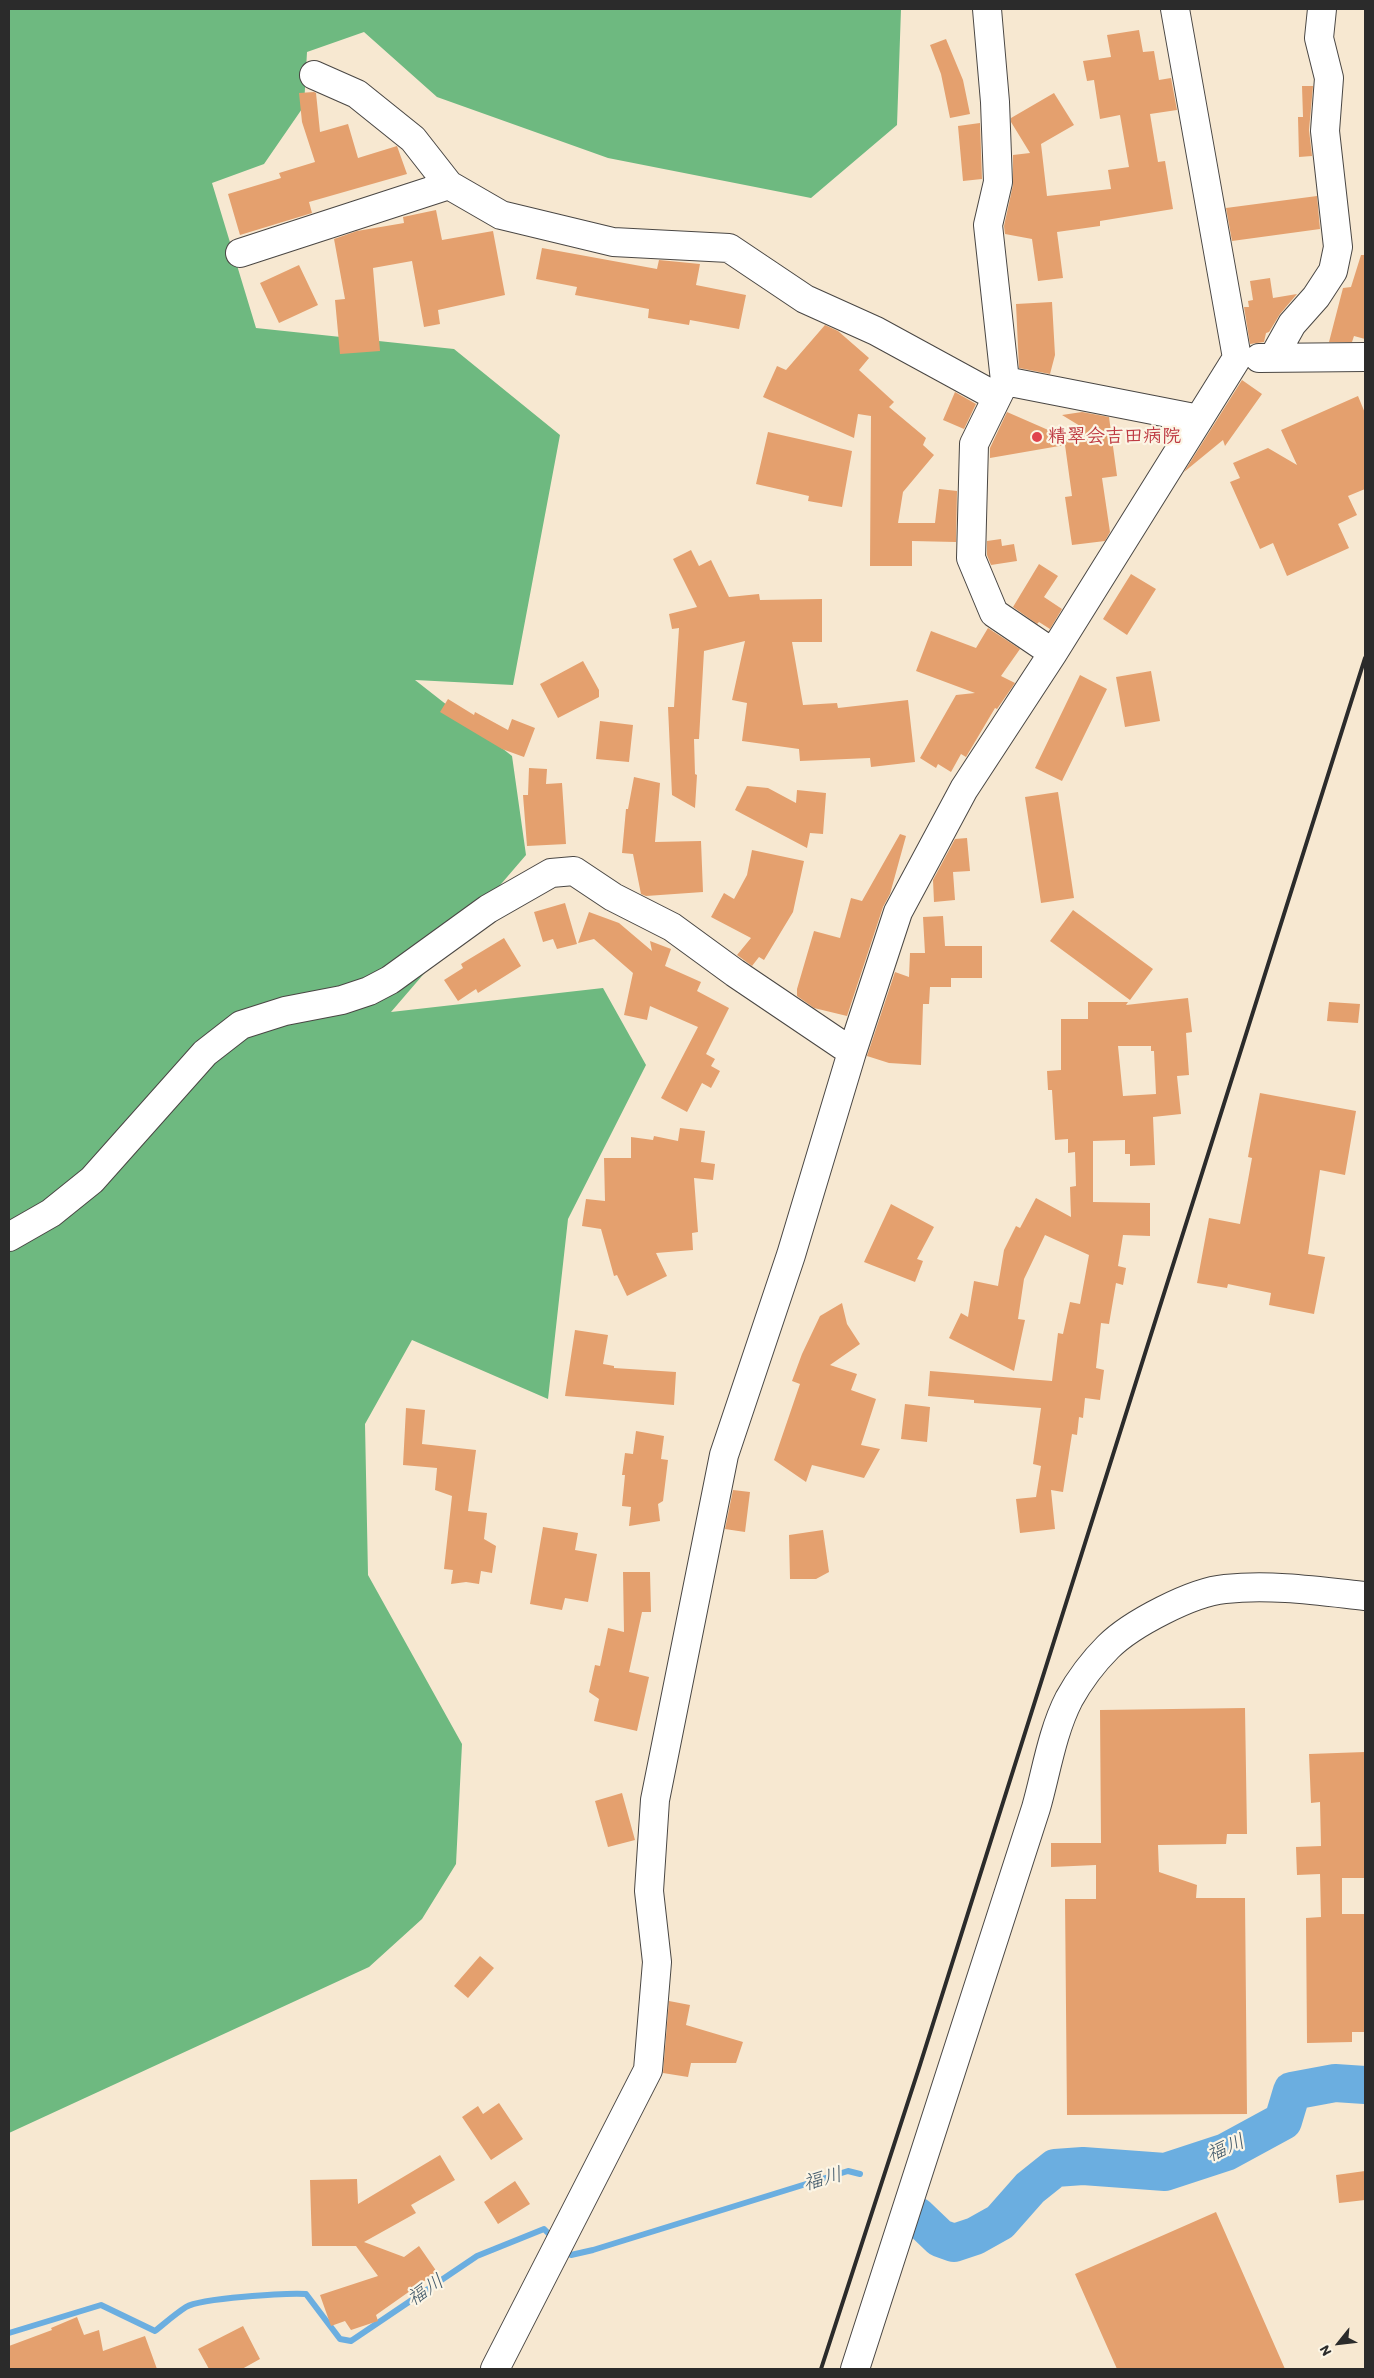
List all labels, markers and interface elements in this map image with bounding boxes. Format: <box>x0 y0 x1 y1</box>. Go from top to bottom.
place label: 精翠会吉田病院 <box>1048 426 1181 448</box>
marker: 精翠会吉田病院 <box>1030 430 1044 444</box>
water label: 福川 <box>1203 2130 1249 2168</box>
water label: 福川 <box>801 2163 845 2197</box>
water label: 福川 <box>403 2270 449 2312</box>
north arrow <box>1314 2318 1364 2368</box>
text: N <box>1316 2342 1335 2359</box>

